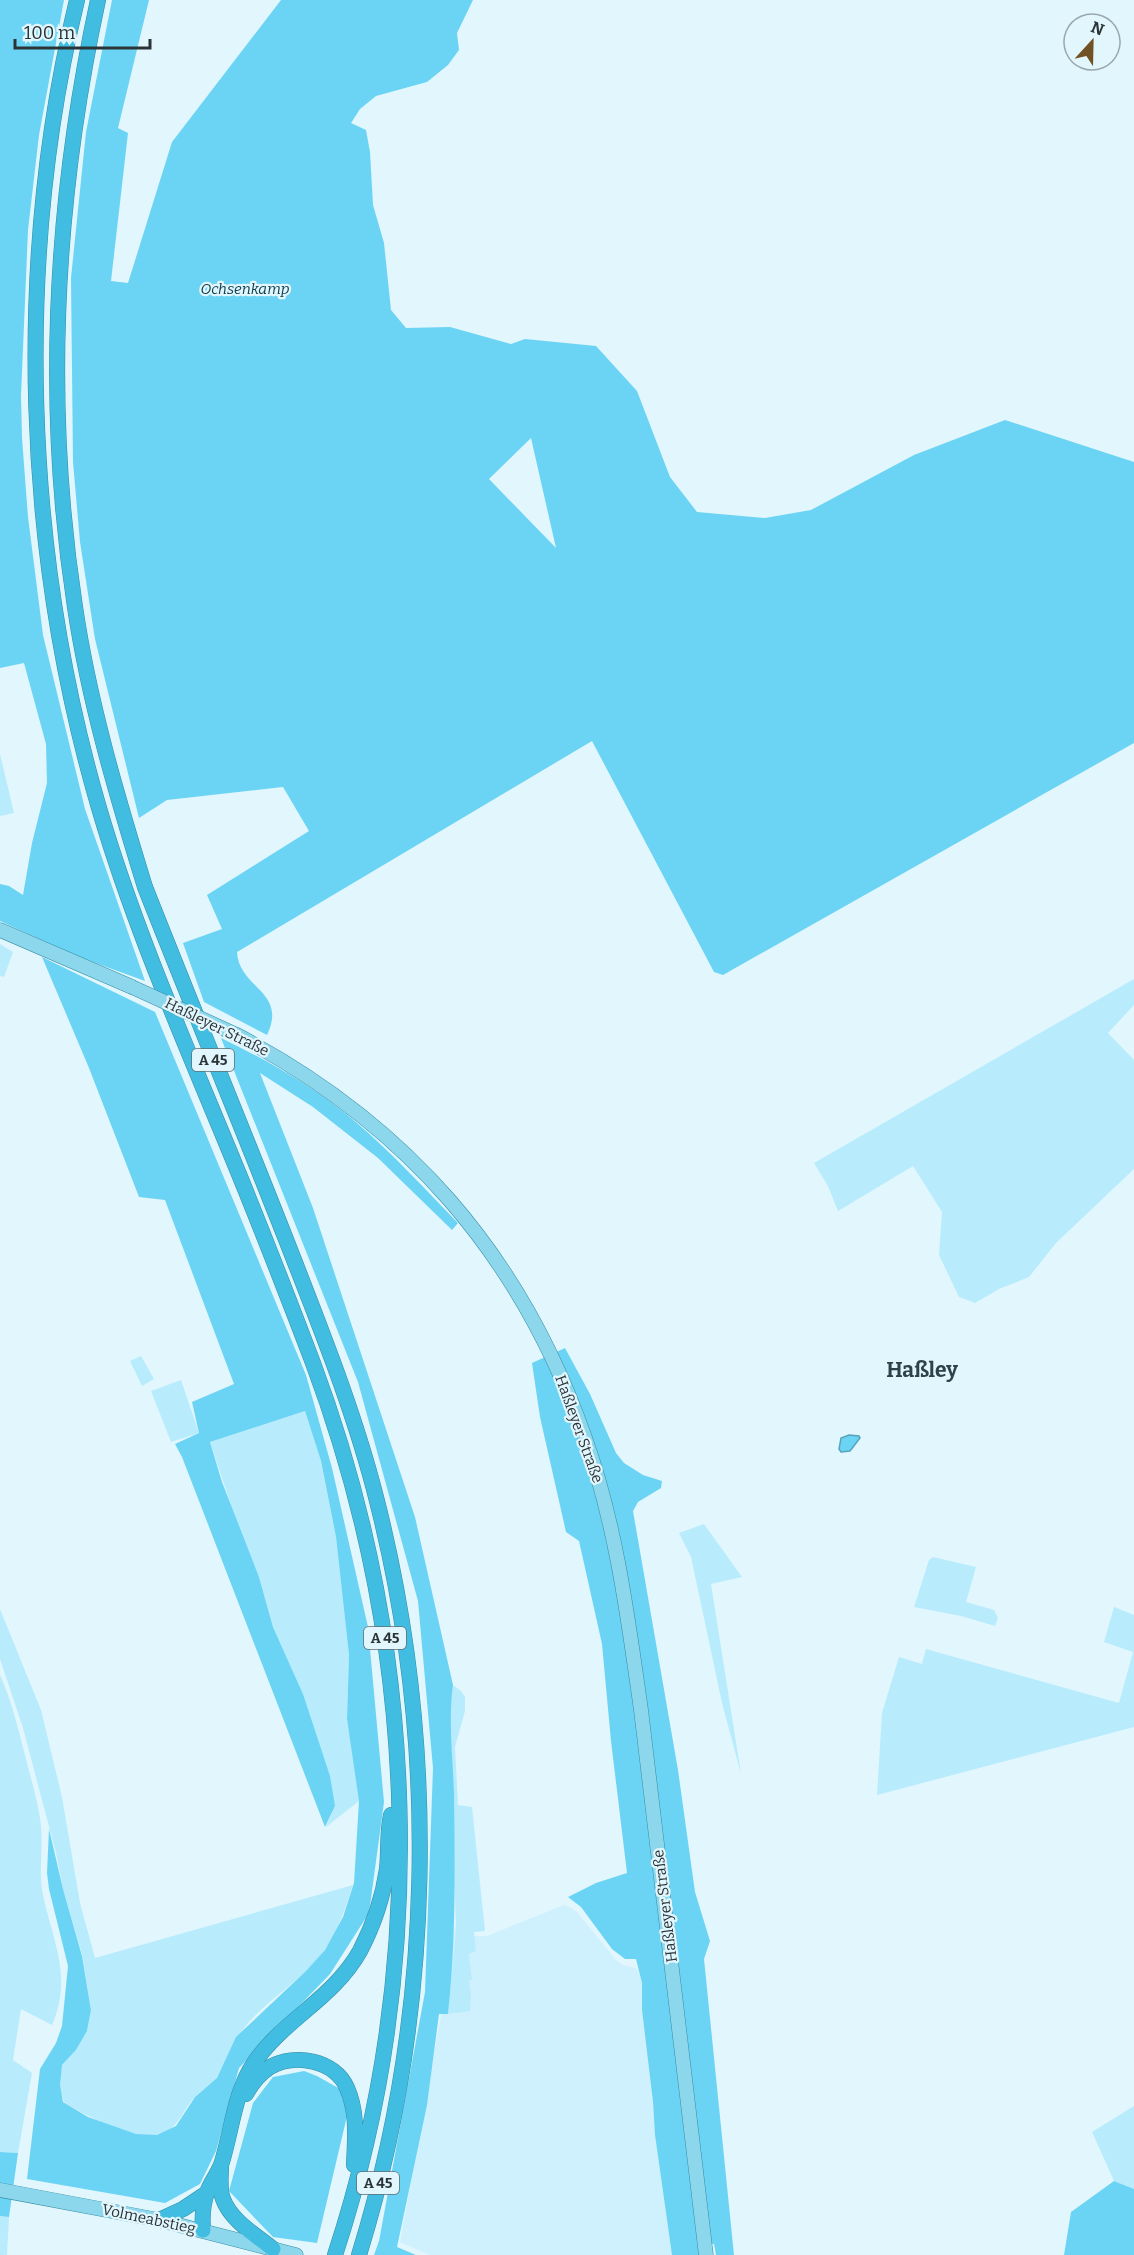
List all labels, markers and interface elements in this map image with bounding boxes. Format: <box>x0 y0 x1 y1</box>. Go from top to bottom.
scale bar <box>15 12 150 50</box>
north arrow <box>1062 12 1122 72</box>
text: N <box>1088 17 1107 40</box>
text: 100 m <box>24 22 75 44</box>
park label: Ochsenkamp <box>200 280 290 298</box>
street label: Haßleyer Straße <box>162 994 272 1060</box>
road number: A 45 <box>192 1049 234 1071</box>
district label: Haßley <box>886 1357 958 1383</box>
street label: Haßleyer Straße <box>551 1373 607 1485</box>
road number: A 45 <box>364 1627 406 1649</box>
street label: Haßleyer Straße <box>649 1849 681 1963</box>
road number: A 45 <box>357 2172 399 2194</box>
street label: Volmeabstieg <box>101 2200 197 2238</box>

